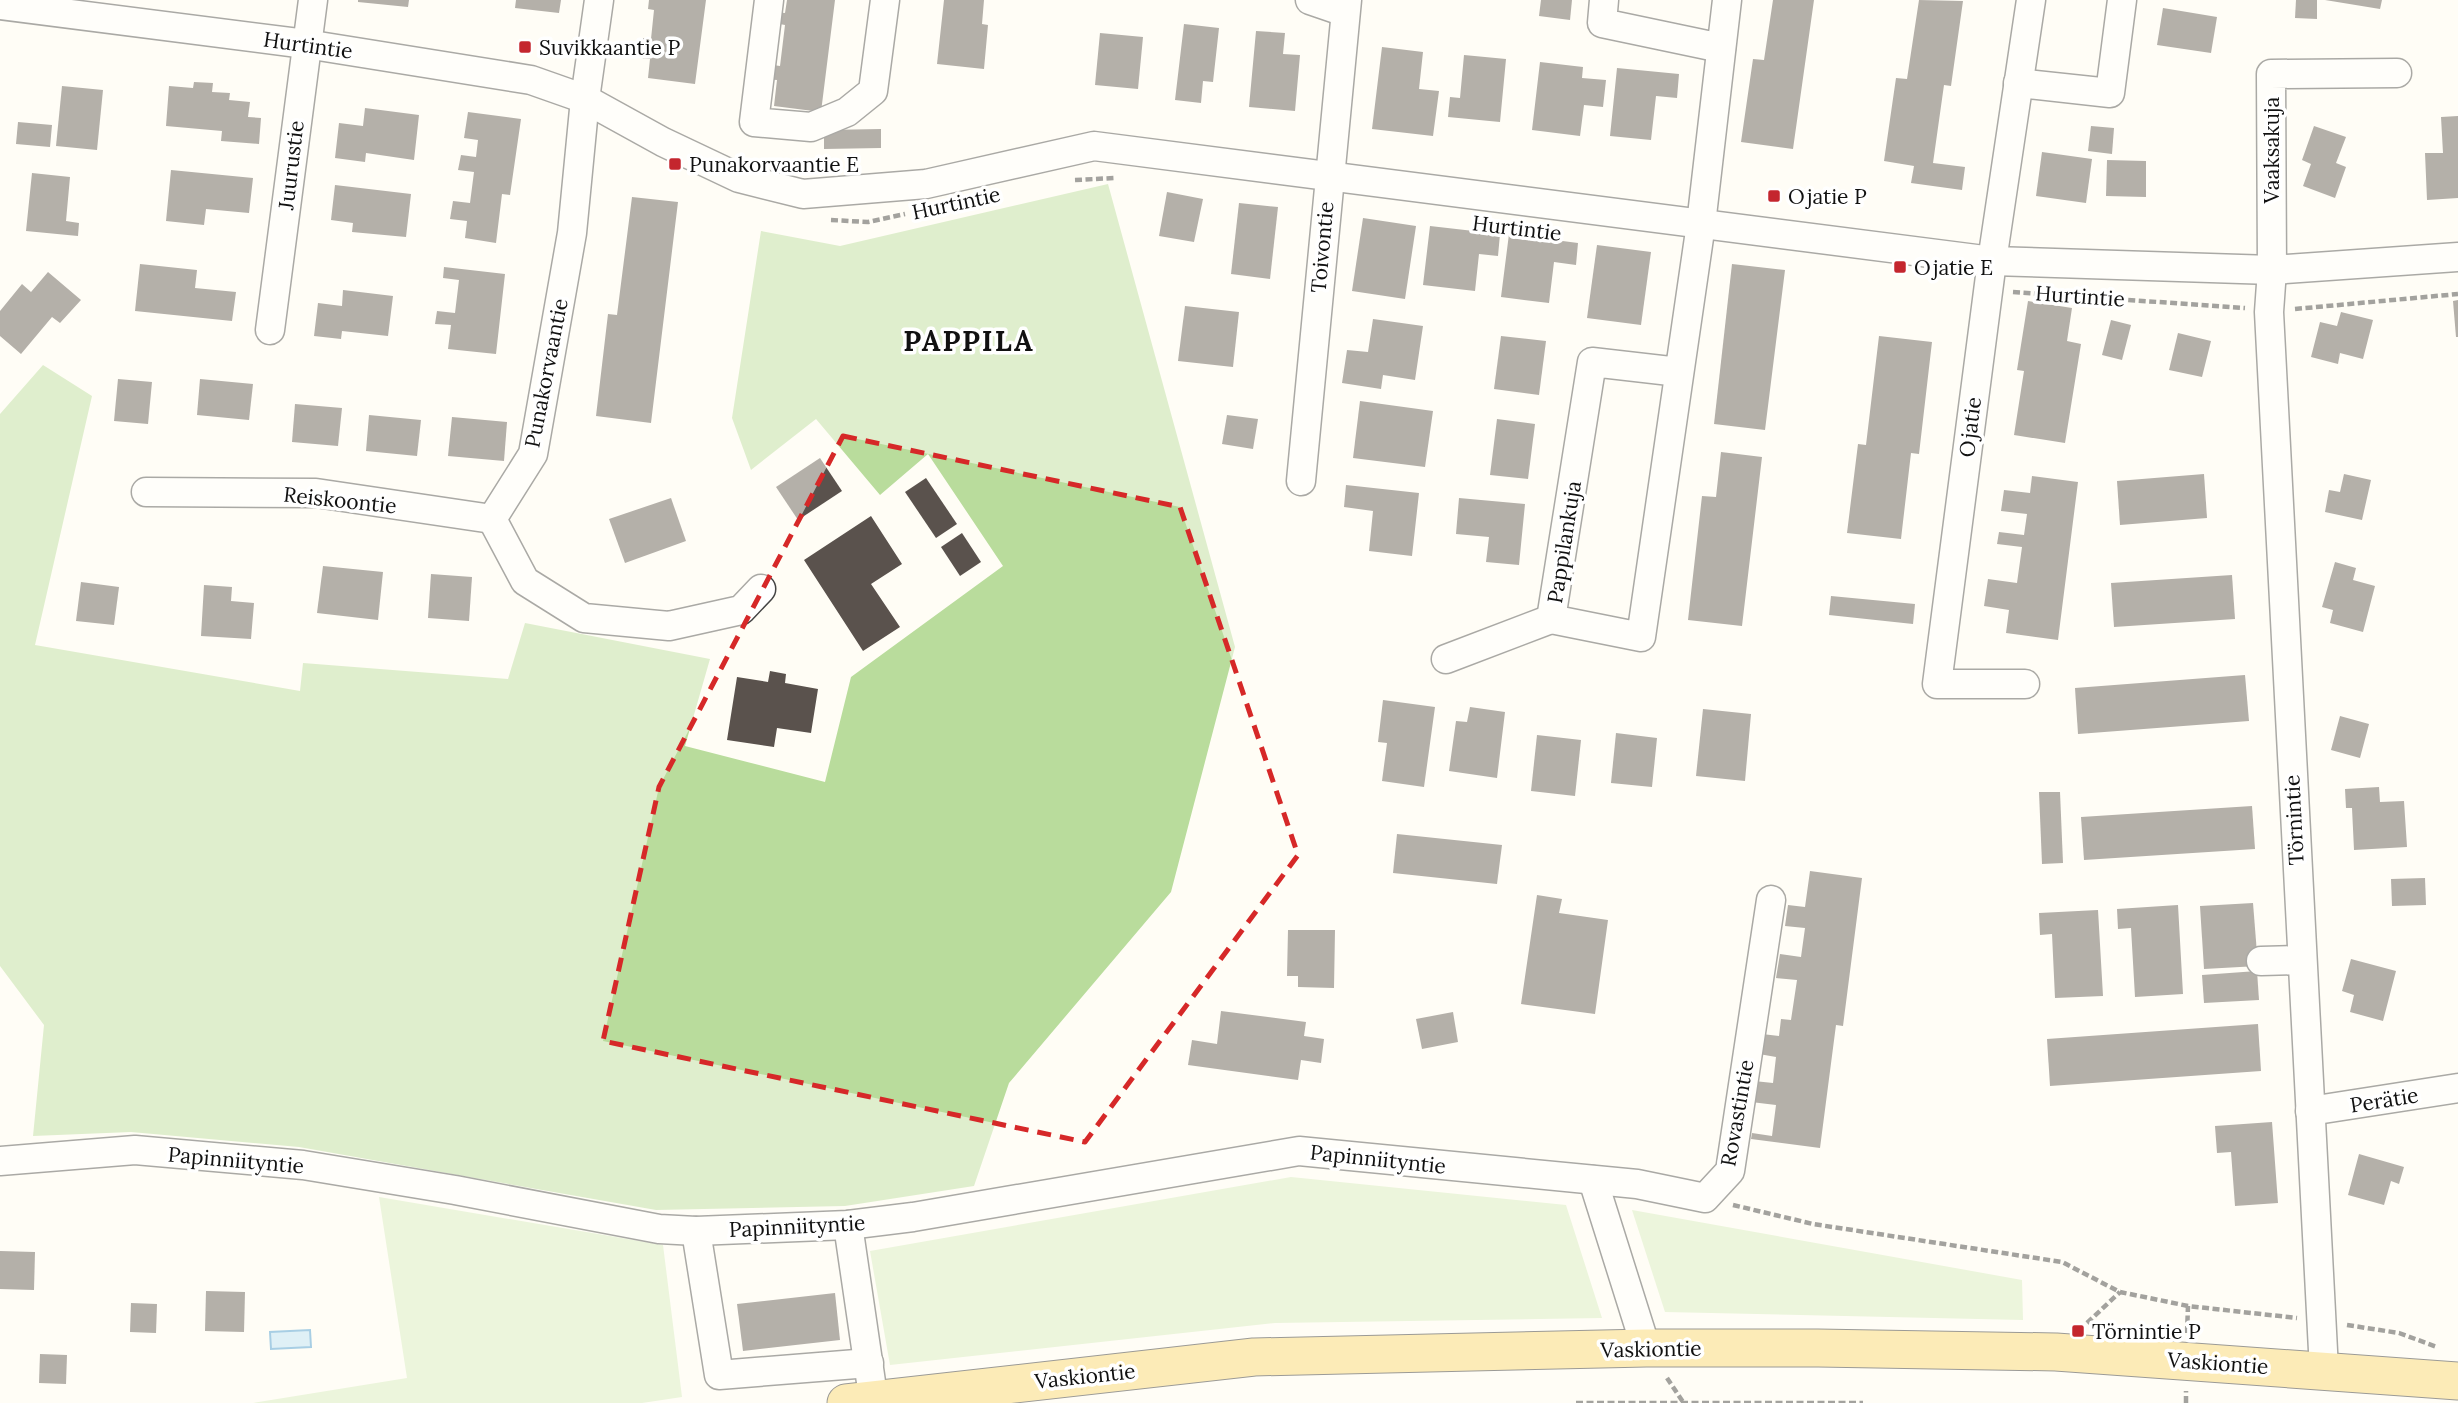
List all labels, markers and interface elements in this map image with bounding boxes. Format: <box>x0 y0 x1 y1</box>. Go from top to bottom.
street label: Hurtintie <box>262 25 354 65</box>
place label: Suvikkaantie P <box>539 34 680 61</box>
marker: Suvikkaantie P <box>517 39 533 55</box>
street label: Vaaksakuja <box>2258 96 2285 204</box>
street label: Juurustie <box>272 119 310 212</box>
place label: Punakorvaantie E <box>689 151 859 178</box>
marker: Punakorvaantie E <box>667 156 683 172</box>
street label: Hurtintie <box>909 180 1003 226</box>
place label: Ojatie P <box>1788 183 1867 210</box>
marker: Ojatie P <box>1766 188 1782 204</box>
street label: Toivontie <box>1305 200 1339 294</box>
street label: Hurtintie <box>1471 209 1563 247</box>
place label: Ojatie E <box>1914 254 1993 281</box>
marker: Ojatie E <box>1892 259 1908 275</box>
street label: Hurtintie <box>2034 279 2126 313</box>
street label: Punakorvaantie <box>518 296 574 450</box>
district label: PAPPILA <box>903 323 1035 359</box>
street label: Ojatie <box>1953 395 1987 459</box>
street label: Pappilankuja <box>1541 479 1587 605</box>
street label: Reiskoontie <box>282 481 398 519</box>
street label: Törnintie <box>2278 774 2310 866</box>
street label: Rovastintie <box>1714 1057 1760 1169</box>
street label: Perätie <box>2348 1081 2420 1119</box>
street label: Papinniityntie <box>1309 1138 1447 1180</box>
street label: Papinniityntie <box>167 1141 305 1179</box>
street label: Papinniityntie <box>728 1209 866 1243</box>
place label: Törnintie P <box>2092 1318 2201 1345</box>
marker: Törnintie P <box>2070 1323 2086 1339</box>
street label: Vaskiontie <box>1599 1335 1702 1363</box>
street label: Vaskiontie <box>2166 1346 2269 1380</box>
street label: Vaskiontie <box>1032 1357 1137 1395</box>

